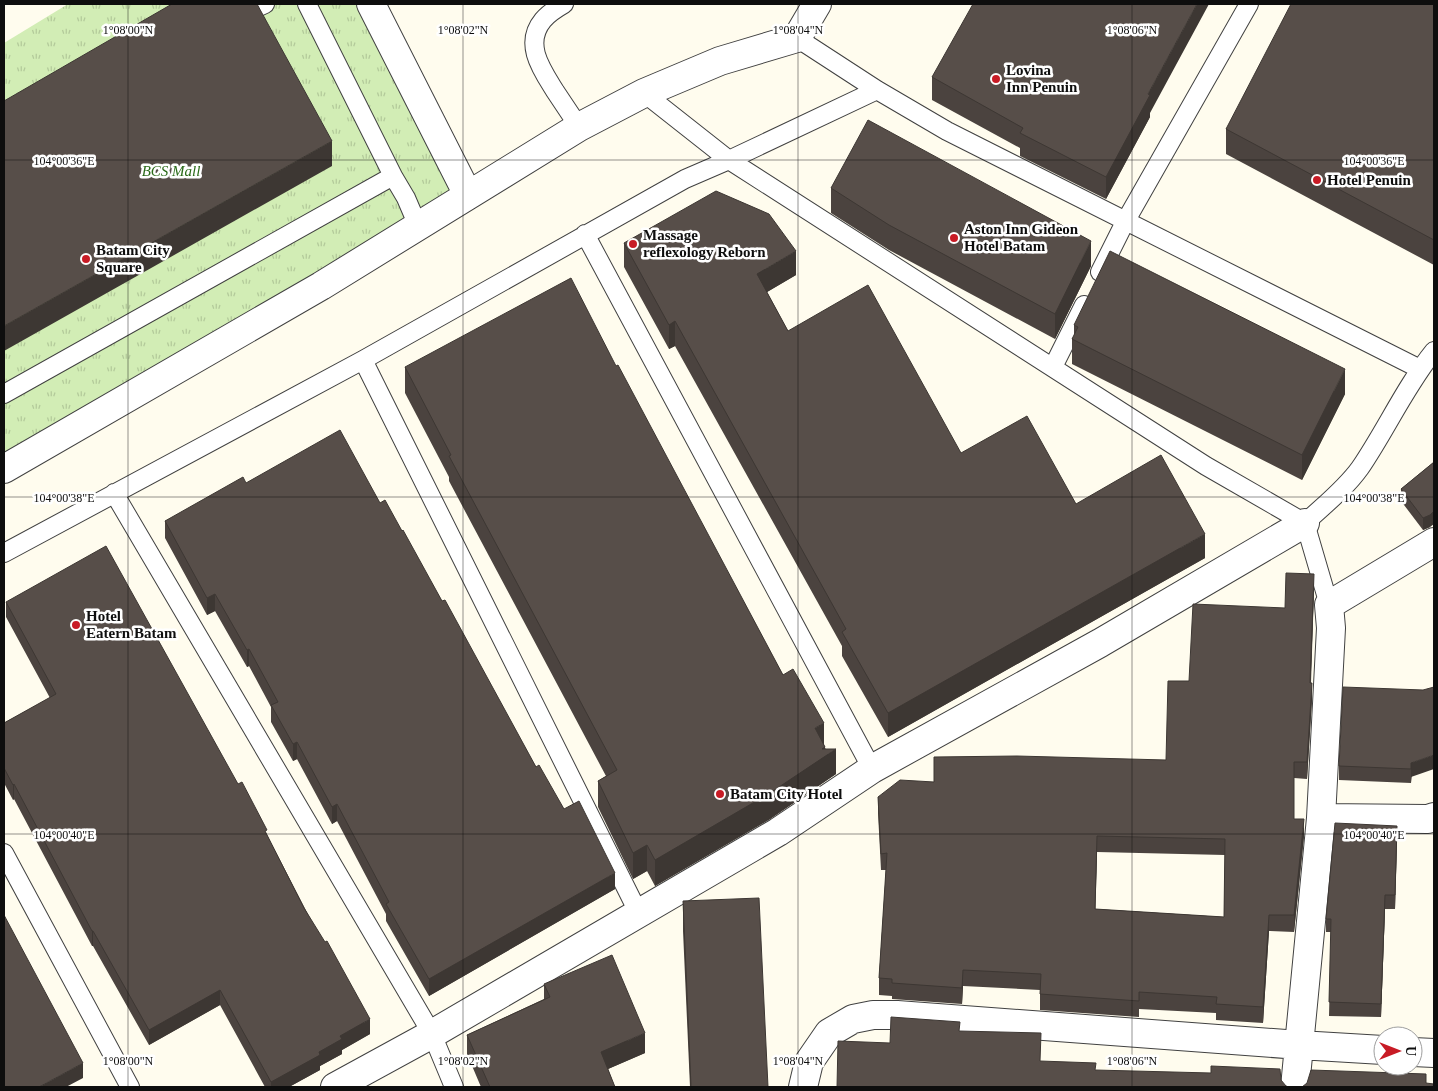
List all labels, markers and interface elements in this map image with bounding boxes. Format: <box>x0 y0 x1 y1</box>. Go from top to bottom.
text: 1°08'00"N <box>103 23 154 37</box>
text: 1°08'02"N <box>438 23 489 37</box>
text: 1°08'04"N <box>773 23 824 37</box>
text: 1°08'06"N <box>1107 23 1158 37</box>
place label: Lovina Inn Penuin <box>1006 62 1078 95</box>
marker: Lovina Inn Penuin <box>990 73 1002 85</box>
text: 104°00'36"E <box>33 154 95 168</box>
text: 104°00'36"E <box>1343 154 1405 168</box>
park label: BCS Mall <box>142 163 200 179</box>
place label: Hotel Penuin <box>1327 172 1411 188</box>
marker: Hotel Penuin <box>1311 174 1323 186</box>
place label: Aston Inn Gideon Hotel Batam <box>964 221 1079 254</box>
place label: Massage reflexology Reborn <box>643 227 766 260</box>
marker: Aston Inn Gideon Hotel Batam <box>948 232 960 244</box>
marker: Massage reflexology Reborn <box>627 238 639 250</box>
place label: Batam City Square <box>96 242 170 275</box>
marker: Batam City Square <box>80 253 92 265</box>
text: 104°00'38"E <box>33 491 95 505</box>
text: 104°00'38"E <box>1343 491 1405 505</box>
place label: Hotel Eatern Batam <box>86 608 177 641</box>
marker: Hotel Eatern Batam <box>70 619 82 631</box>
place label: Batam City Hotel <box>730 786 842 802</box>
marker: Batam City Hotel <box>714 788 726 800</box>
text: 104°00'40"E <box>33 828 95 842</box>
text: 104°00'40"E <box>1343 828 1405 842</box>
north arrow <box>1373 1026 1423 1076</box>
text: U <box>1403 1046 1418 1056</box>
text: 1°08'00"N <box>103 1054 154 1068</box>
text: 1°08'02"N <box>438 1054 489 1068</box>
text: 1°08'04"N <box>773 1054 824 1068</box>
text: 1°08'06"N <box>1107 1054 1158 1068</box>

